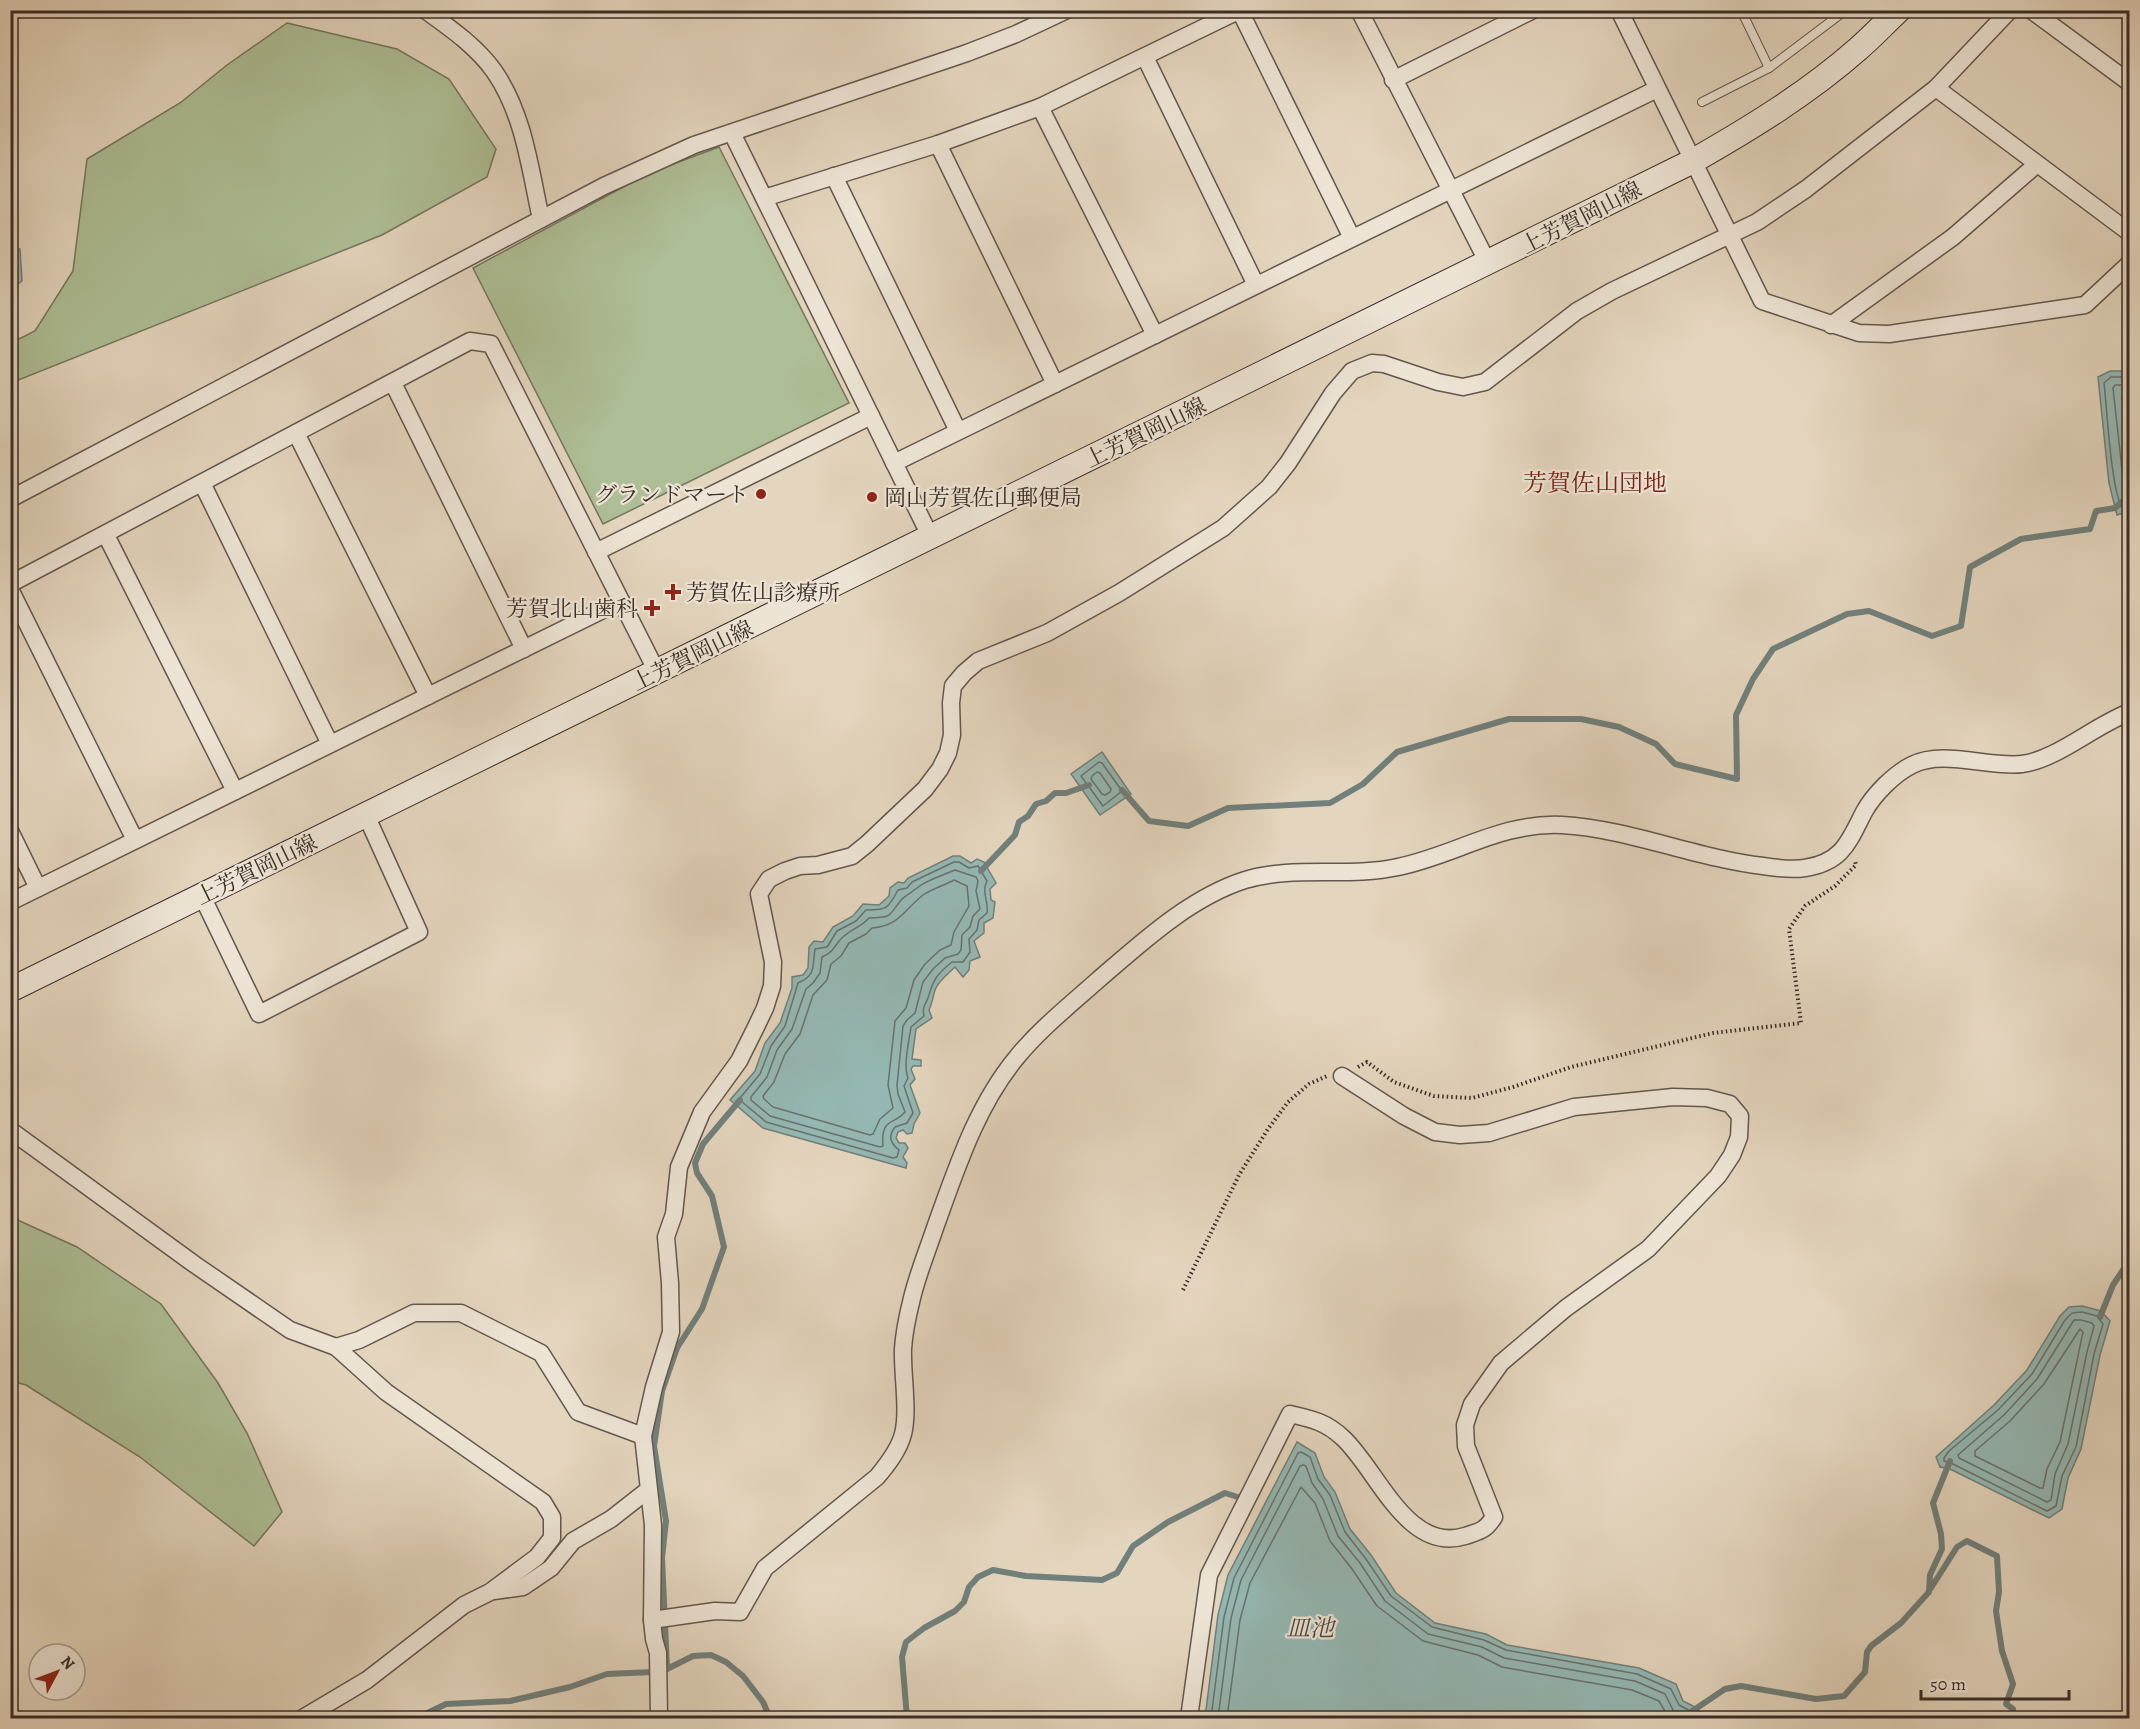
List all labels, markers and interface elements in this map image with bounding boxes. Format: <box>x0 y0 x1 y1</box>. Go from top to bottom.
street label: 上芳賀岡山線 <box>1516 175 1647 261</box>
street label: 上芳賀岡山線 <box>1080 390 1211 475</box>
district label: 芳賀佐山団地 <box>1523 467 1667 499</box>
place label: グランドマート <box>595 480 749 510</box>
place label: 岡山芳賀佐山郵便局 <box>884 483 1082 513</box>
marker: グランドマート <box>754 487 768 501</box>
marker: 岡山芳賀佐山郵便局 <box>865 490 879 504</box>
place label: 芳賀佐山診療所 <box>686 578 840 608</box>
marker: 芳賀佐山診療所 <box>664 583 682 601</box>
place label: 芳賀北山歯科 <box>506 594 638 624</box>
marker: 芳賀北山歯科 <box>643 599 661 617</box>
street label: 上芳賀岡山線 <box>627 613 758 698</box>
street label: 上芳賀岡山線 <box>191 827 322 912</box>
water label: 皿池 <box>1286 1612 1337 1644</box>
north arrow <box>27 1642 87 1702</box>
text: N <box>55 1651 80 1675</box>
scale bar <box>1921 1663 2070 1701</box>
text: 50 m <box>1930 1672 1966 1696</box>

